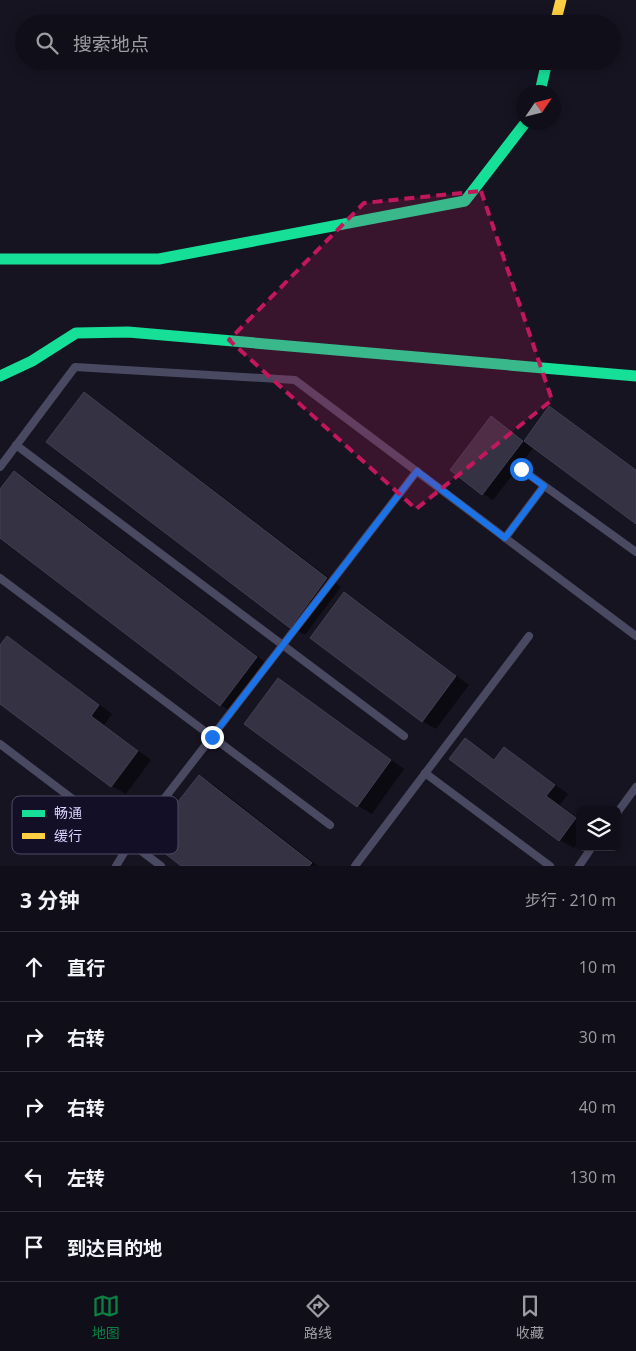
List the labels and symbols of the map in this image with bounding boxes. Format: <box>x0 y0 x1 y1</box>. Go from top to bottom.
north arrow <box>516 85 561 130</box>
route start <box>510 458 533 481</box>
route end <box>201 726 224 749</box>
legend <box>12 796 178 854</box>
text: 畅通 <box>54 803 82 822</box>
text: 缓行 <box>54 826 82 845</box>

